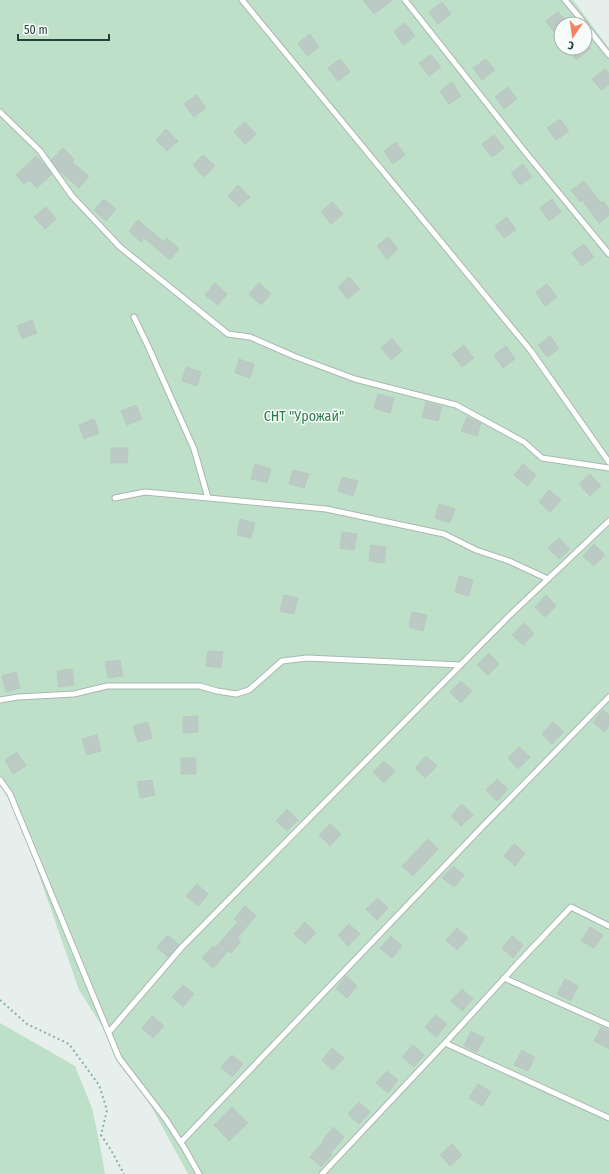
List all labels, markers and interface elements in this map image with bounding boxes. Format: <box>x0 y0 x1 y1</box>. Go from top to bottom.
scale bar <box>18 16 109 42</box>
north arrow <box>553 16 593 56</box>
text: 50 m <box>24 23 48 37</box>
text: С <box>566 38 575 52</box>
park label: СНТ "Урожай" <box>264 408 344 425</box>

